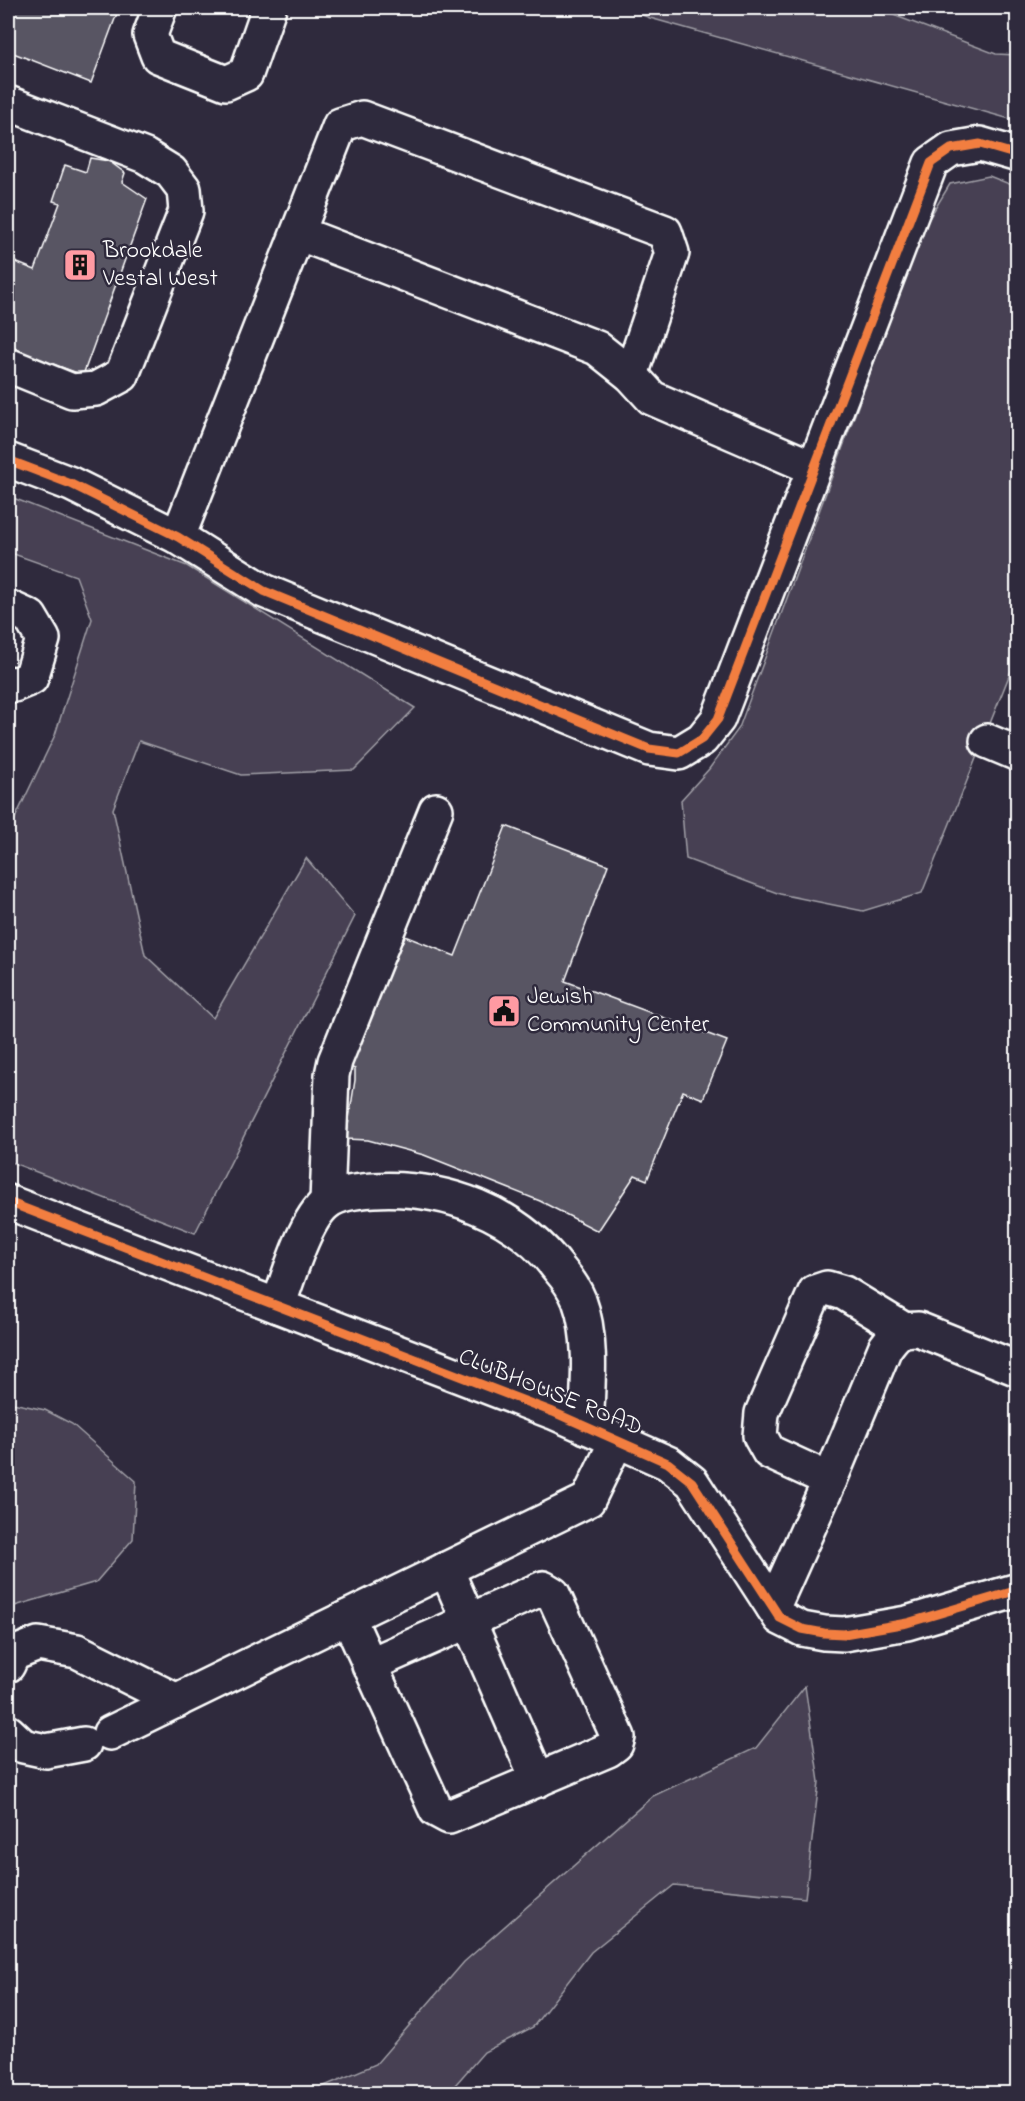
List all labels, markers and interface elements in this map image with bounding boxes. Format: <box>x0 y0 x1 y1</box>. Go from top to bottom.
place label: Brookdale Vestal West <box>102 234 218 297</box>
building icon: Brookdale Vestal West <box>62 247 98 283</box>
place label: Jewish Community Center <box>527 980 710 1044</box>
public building icon: Jewish Community Center <box>486 993 522 1029</box>
street label: CLUBHOUSE ROAD <box>453 1340 647 1446</box>

